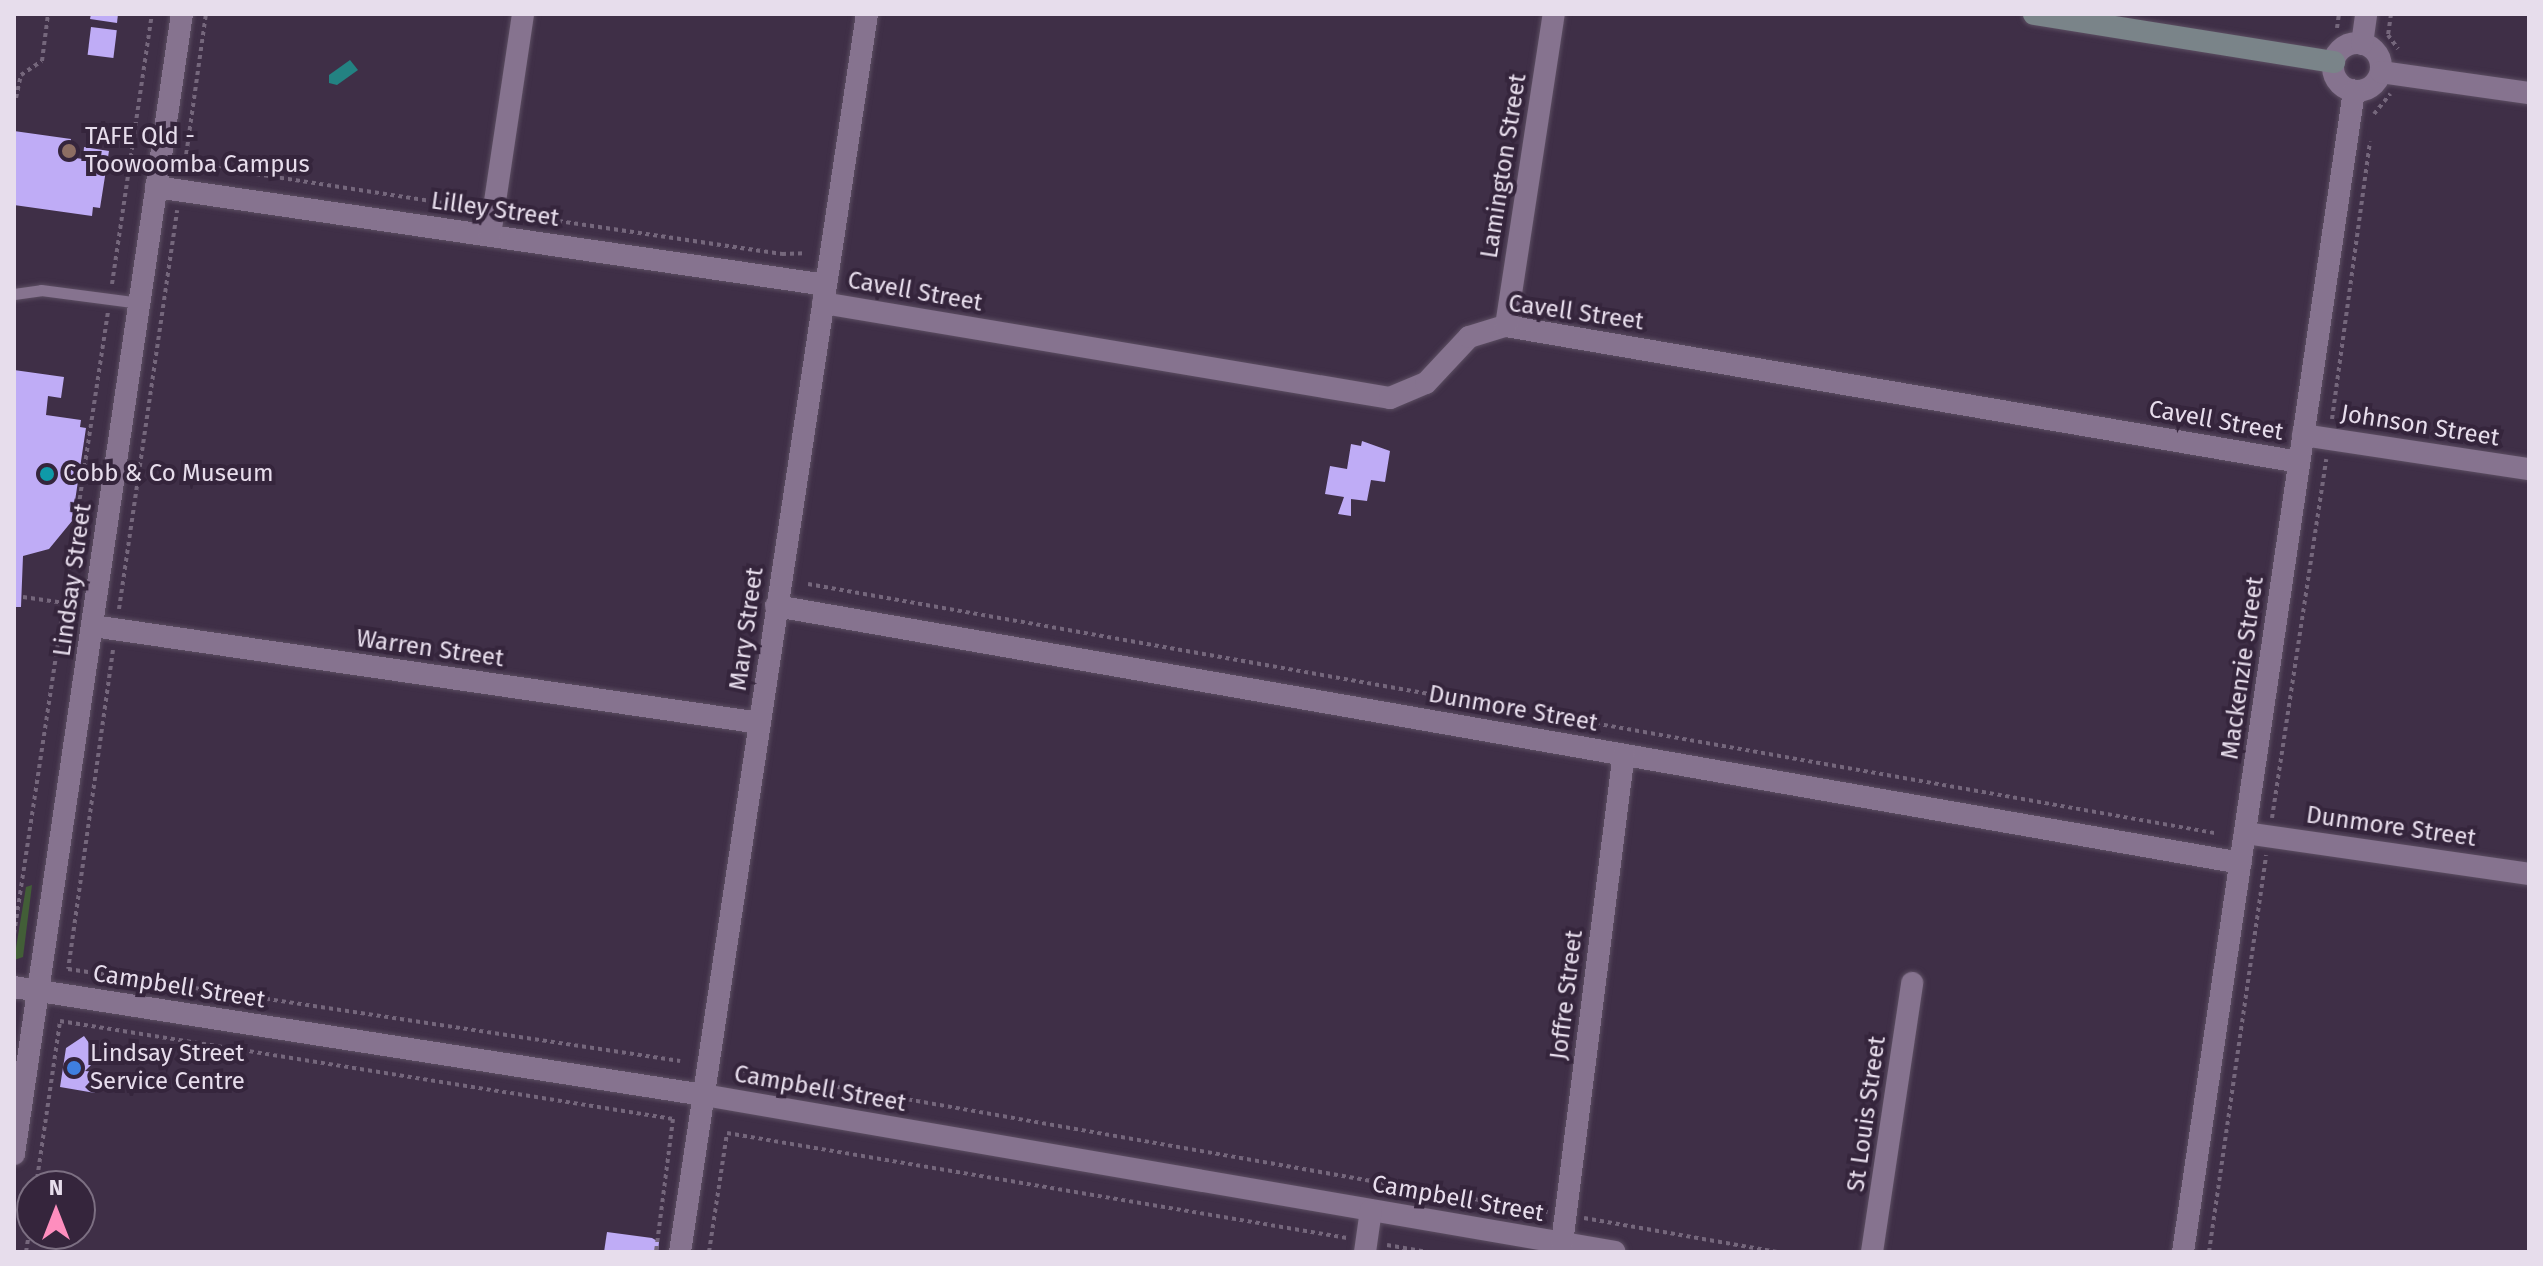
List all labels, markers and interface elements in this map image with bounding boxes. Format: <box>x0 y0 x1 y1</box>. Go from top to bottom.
street label: Lamington Street <box>1475 72 1533 260</box>
place label: TAFE Qld - Toowoomba Campus <box>85 123 310 179</box>
marker: TAFE Qld - Toowoomba Campus <box>60 142 78 160</box>
street label: Lilley Street <box>429 187 561 233</box>
street label: Cavell Street <box>845 266 985 318</box>
street label: Cavell Street <box>1507 289 1645 337</box>
street label: Cavell Street <box>2146 395 2286 447</box>
street label: Johnson Street <box>2339 399 2501 453</box>
place label: Cobb & Co Museum <box>63 460 274 488</box>
marker: Cobb & Co Museum <box>38 465 56 483</box>
street label: Lindsay Street <box>48 502 98 658</box>
street label: Mary Street <box>724 565 770 693</box>
street label: Mackenzie Street <box>2216 575 2270 761</box>
street label: Warren Street <box>354 624 506 674</box>
street label: Dunmore Street <box>1426 680 1600 738</box>
street label: Dunmore Street <box>2304 801 2478 853</box>
street label: Joffre Street <box>1545 928 1589 1062</box>
street label: Campbell Street <box>91 959 267 1015</box>
street label: St Louis Street <box>1842 1034 1892 1194</box>
place label: Lindsay Street Service Centre <box>90 1040 245 1096</box>
marker: Lindsay Street Service Centre <box>65 1059 83 1077</box>
street label: Campbell Street <box>732 1060 908 1118</box>
north arrow <box>16 1170 96 1250</box>
street label: Campbell Street <box>1370 1170 1546 1228</box>
text: N <box>49 1174 63 1201</box>

